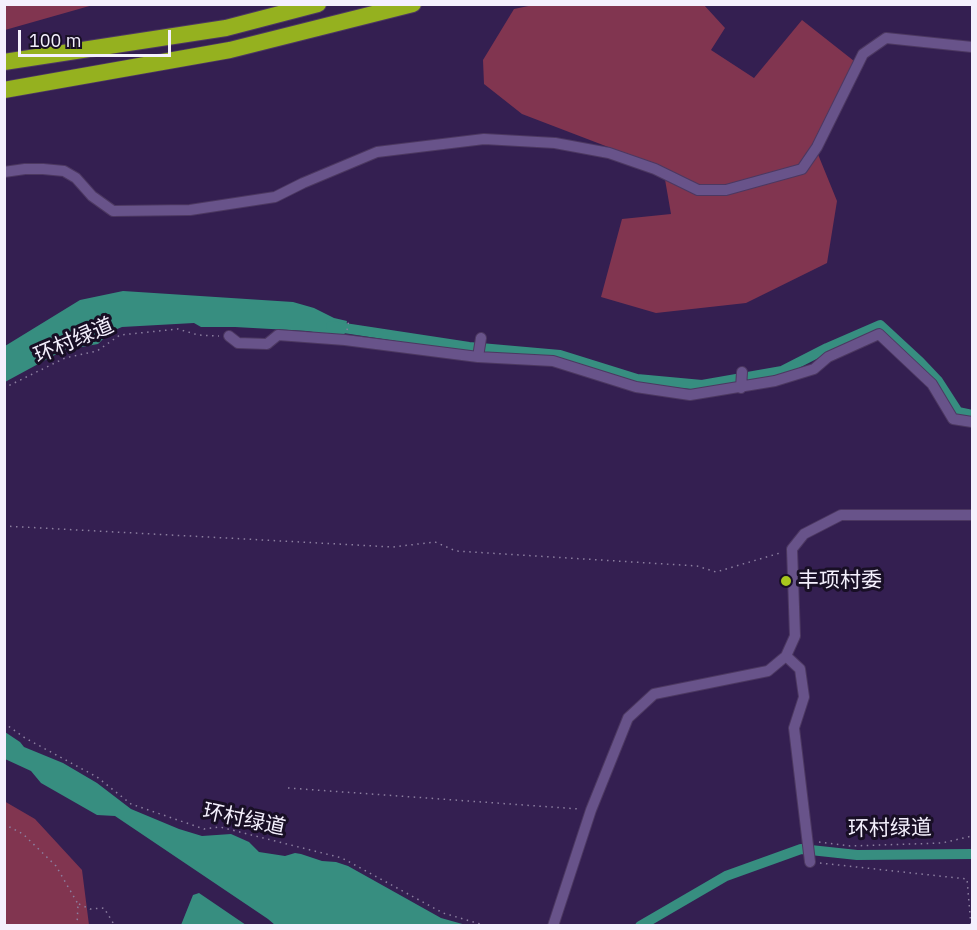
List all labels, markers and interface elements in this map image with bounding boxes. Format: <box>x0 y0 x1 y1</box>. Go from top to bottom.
scale bar <box>21 18 174 56</box>
text: 100 m <box>29 29 81 52</box>
street label: 环村绿道 <box>30 313 118 369</box>
place label: 丰项村委 <box>798 568 882 594</box>
marker: 丰项村委 <box>779 574 793 588</box>
street label: 环村绿道 <box>200 799 288 841</box>
street label: 环村绿道 <box>848 816 932 842</box>

